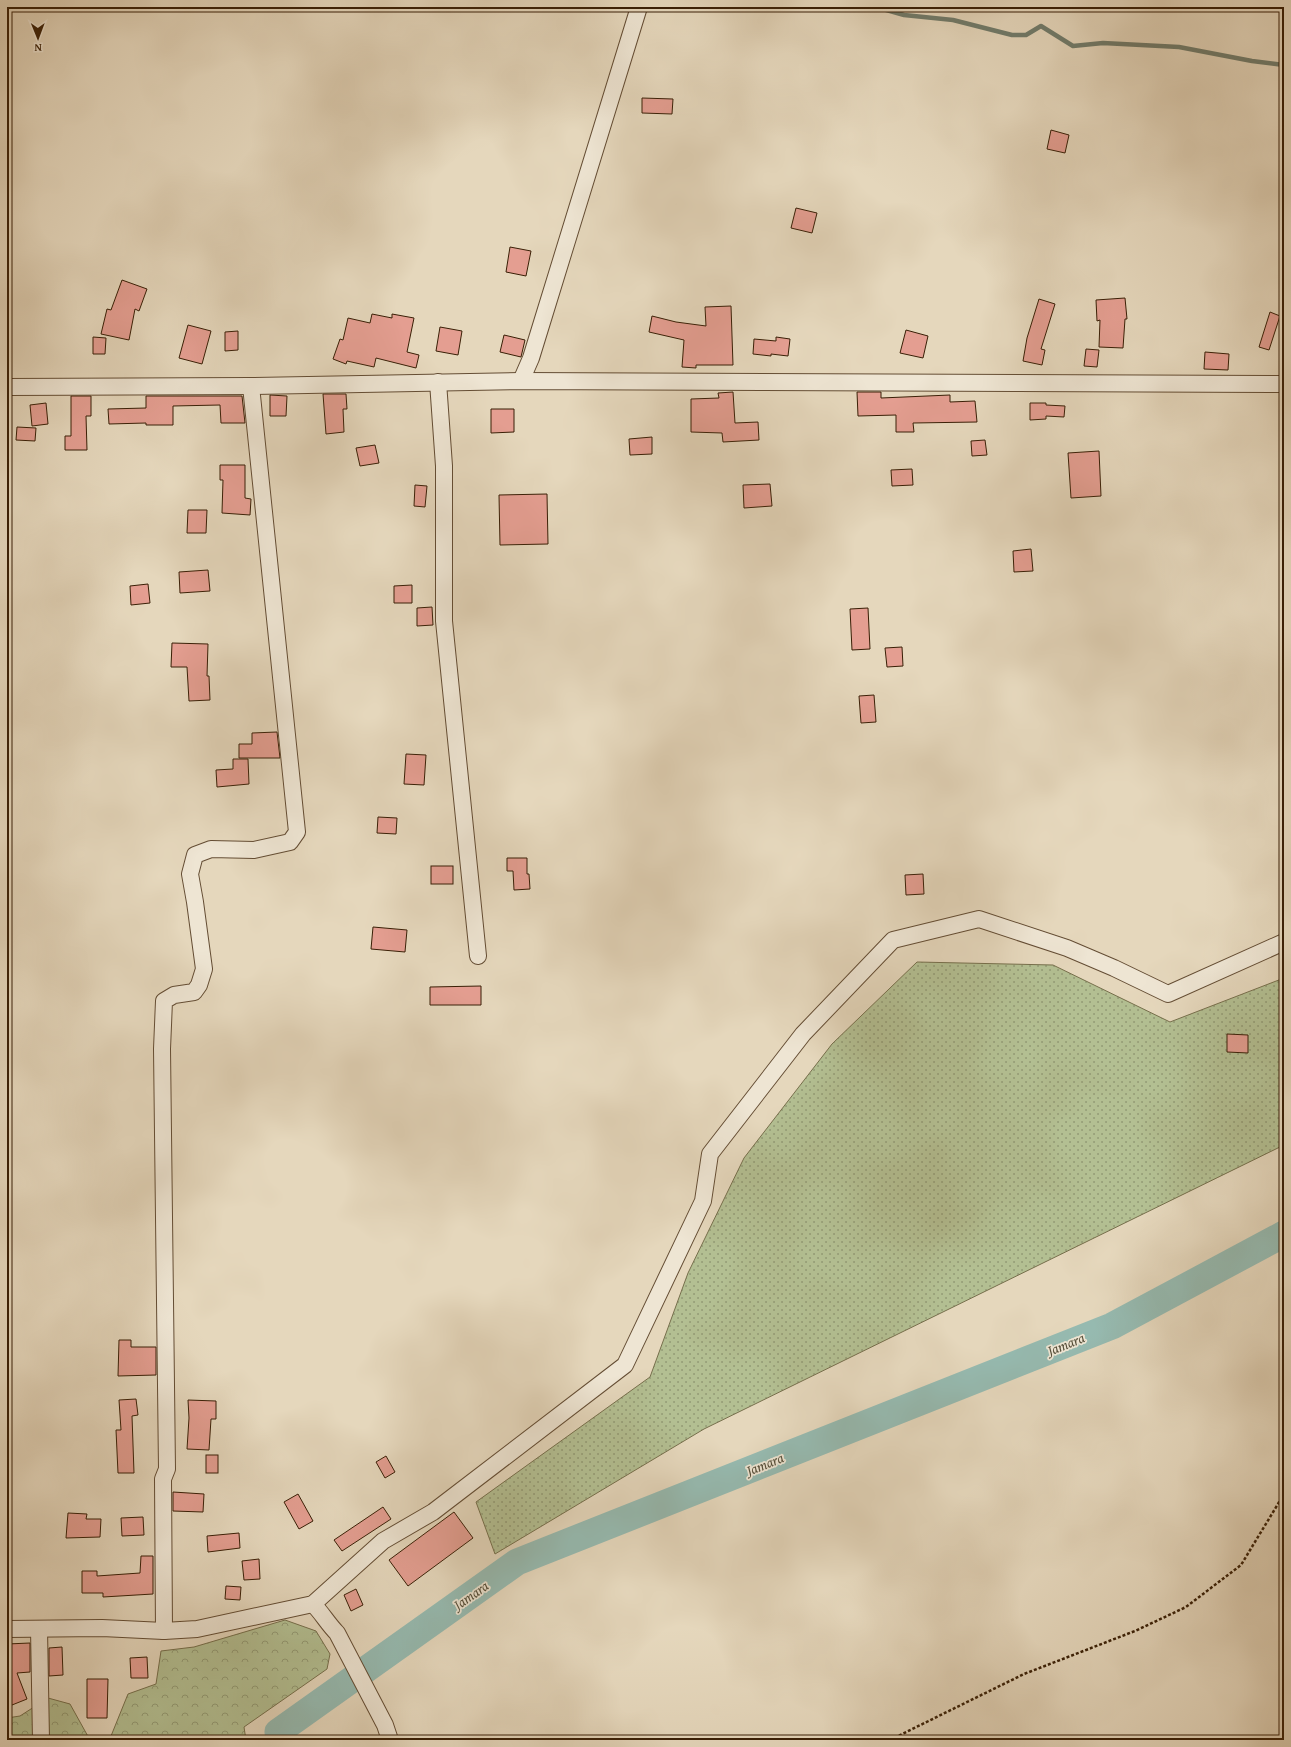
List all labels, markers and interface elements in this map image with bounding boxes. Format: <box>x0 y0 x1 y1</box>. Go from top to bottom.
north arrow <box>18 18 58 58</box>
text: N <box>34 40 42 56</box>
water label: Jamara <box>1043 1327 1088 1361</box>
water label: Jamara <box>742 1447 787 1481</box>
water label: Jamara <box>448 1575 493 1615</box>

